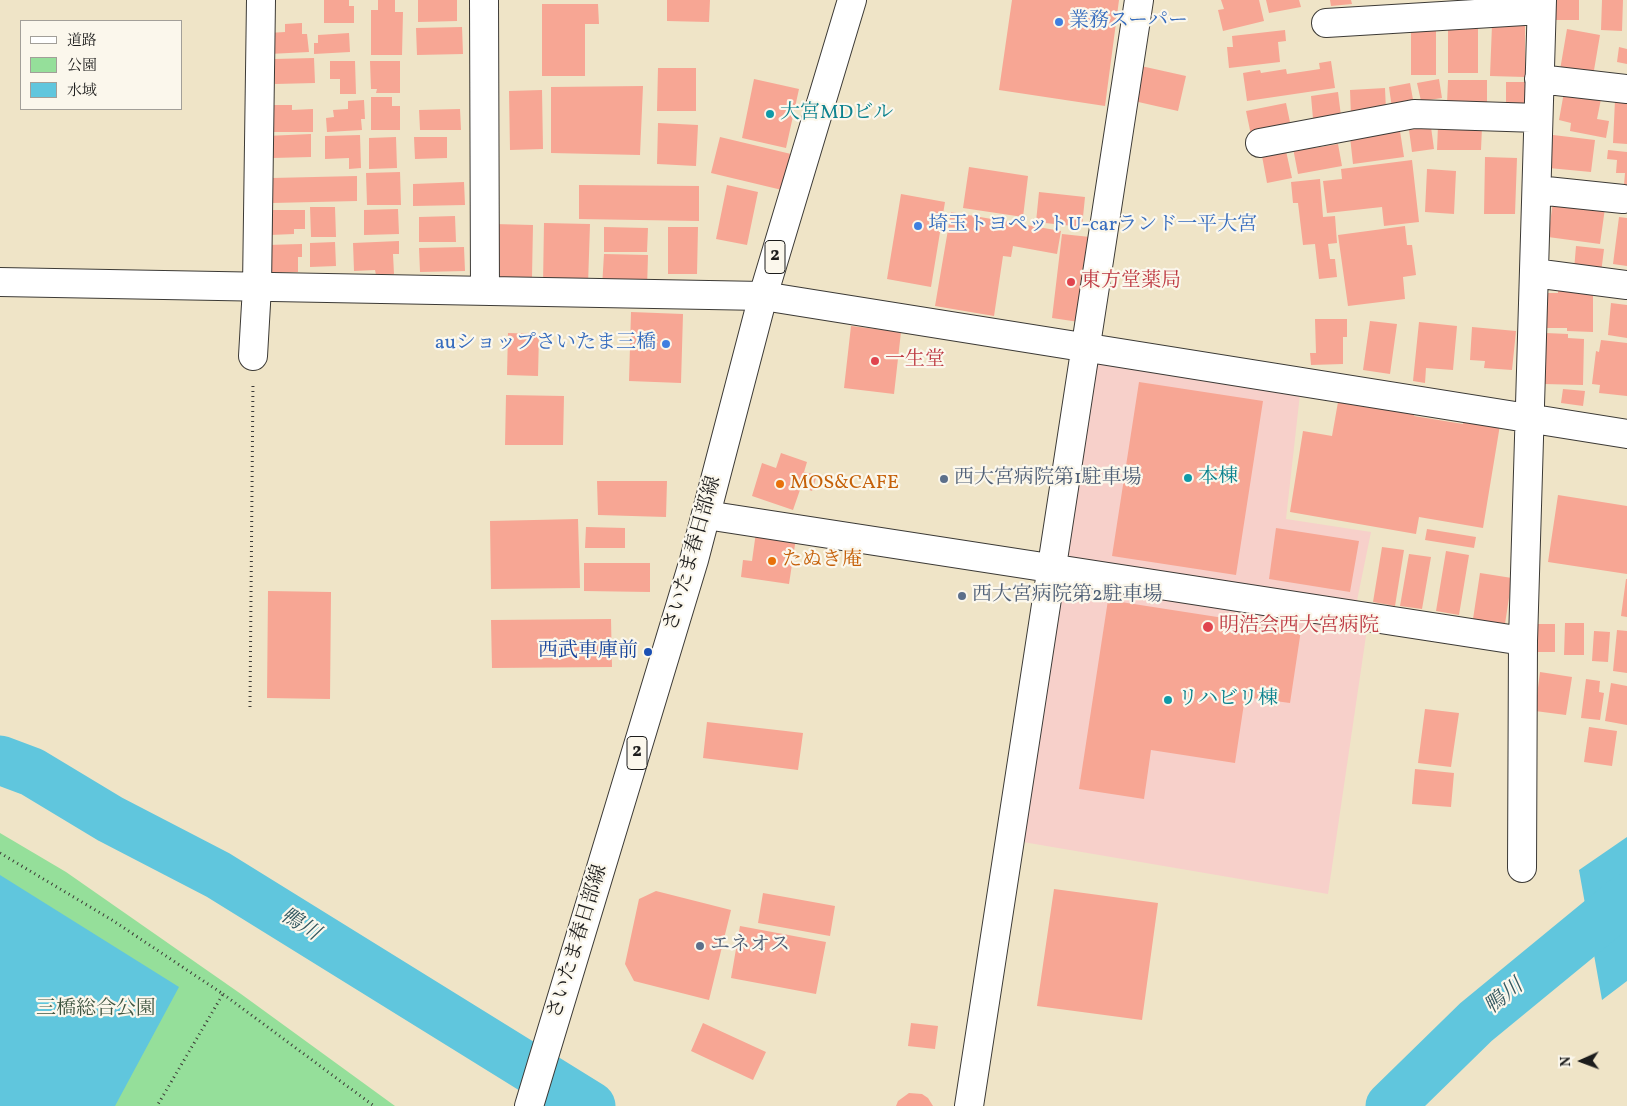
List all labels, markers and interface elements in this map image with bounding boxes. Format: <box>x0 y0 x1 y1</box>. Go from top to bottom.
place label: 業務スーパー <box>1069 10 1188 34</box>
marker: 業務スーパー <box>1053 16 1065 28</box>
legend <box>20 20 182 110</box>
text: 道路 <box>67 31 97 52</box>
text: 公園 <box>67 56 97 77</box>
text: 水域 <box>67 81 97 102</box>
place label: 大宮MDビル <box>780 102 893 126</box>
marker: 大宮MDビル <box>764 108 776 120</box>
place label: 埼玉トヨペットU-carランド一平大宮 <box>928 214 1257 238</box>
marker: 埼玉トヨペットU-carランド一平大宮 <box>912 220 924 232</box>
road number: 2 <box>765 240 785 274</box>
place label: 東方堂薬局 <box>1081 270 1181 294</box>
marker: 東方堂薬局 <box>1065 276 1077 288</box>
place label: auショップさいたま三橋 <box>435 332 656 356</box>
marker: auショップさいたま三橋 <box>660 338 672 350</box>
place label: 一生堂 <box>885 349 945 373</box>
marker: 一生堂 <box>869 355 881 367</box>
place label: 本棟 <box>1198 466 1238 490</box>
place label: 西大宮病院第1駐車場 <box>954 467 1142 491</box>
place label: MOS&CAFE <box>790 472 899 496</box>
marker: 本棟 <box>1182 472 1194 484</box>
marker: 西大宮病院第1駐車場 <box>938 473 950 485</box>
street label: さいたま春日部線 <box>660 474 728 634</box>
marker: MOS&CAFE <box>774 478 786 490</box>
place label: たぬき庵 <box>782 549 862 573</box>
marker: たぬき庵 <box>766 555 778 567</box>
place label: 西大宮病院第2駐車場 <box>972 584 1163 608</box>
marker: 西大宮病院第2駐車場 <box>956 590 968 602</box>
place label: 明浩会西大宮病院 <box>1219 615 1379 639</box>
marker: 明浩会西大宮病院 <box>1201 620 1215 634</box>
place label: 西武車庫前 <box>538 640 638 664</box>
marker: 西武車庫前 <box>642 646 654 658</box>
place label: リハビリ棟 <box>1178 688 1278 712</box>
marker: リハビリ棟 <box>1162 694 1174 706</box>
road number: 2 <box>627 736 647 770</box>
street label: さいたま春日部線 <box>544 862 614 1022</box>
water label: 鴨川 <box>275 904 323 948</box>
place label: エネオス <box>710 934 790 958</box>
marker: エネオス <box>694 940 706 952</box>
water label: 鴨川 <box>1481 975 1529 1021</box>
park label: 三橋総合公園 <box>36 998 156 1022</box>
north arrow <box>1557 1036 1607 1086</box>
text: N <box>1557 1056 1576 1067</box>

